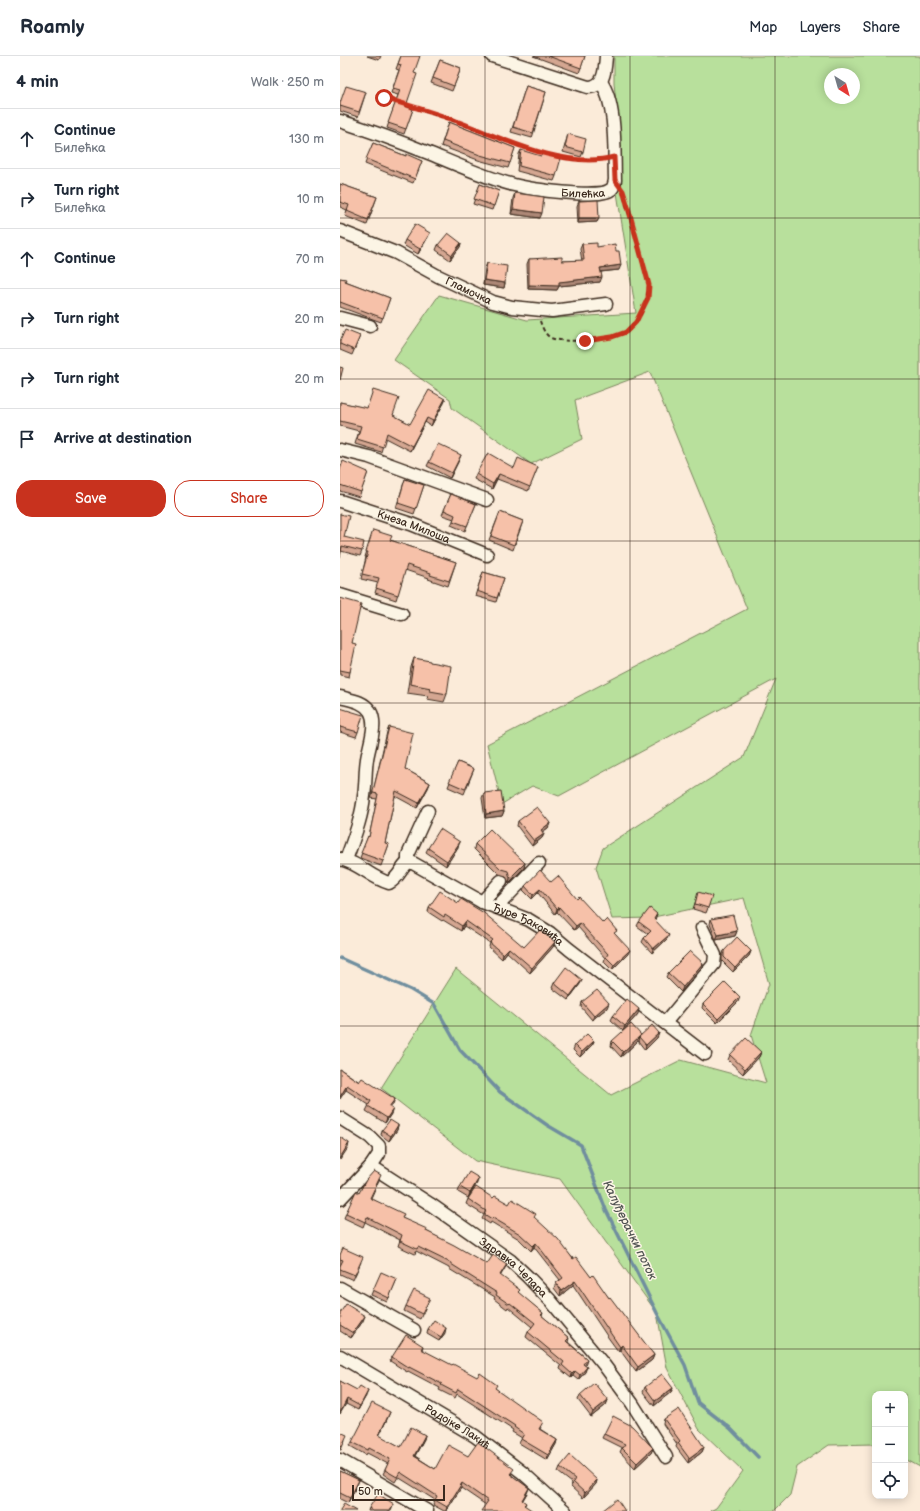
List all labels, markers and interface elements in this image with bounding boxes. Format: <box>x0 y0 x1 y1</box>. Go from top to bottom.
text: Roamly <box>20 16 84 39</box>
text: Map <box>749 19 777 36</box>
text: Layers <box>799 19 841 36</box>
text: Share <box>863 19 900 36</box>
north arrow <box>824 68 860 104</box>
text: 4 min <box>16 72 59 92</box>
text: Walk · 250 m <box>251 74 324 90</box>
route start <box>375 89 393 107</box>
text: Continue <box>54 121 116 140</box>
icon: ahead <box>16 128 38 150</box>
text: 130 m <box>289 131 324 147</box>
text: Билећка <box>54 140 106 156</box>
text: Turn right <box>54 181 119 200</box>
street label: Билећка <box>560 186 606 201</box>
icon: right <box>16 188 38 210</box>
text: 10 m <box>297 191 324 207</box>
text: Билећка <box>54 200 106 216</box>
icon: ahead <box>16 248 38 270</box>
text: Continue <box>54 249 116 268</box>
text: 70 m <box>296 251 324 267</box>
street label: Гламочка <box>443 274 494 308</box>
icon: right <box>16 308 38 330</box>
text: Turn right <box>54 309 119 328</box>
text: 20 m <box>294 311 324 327</box>
route end <box>576 332 594 350</box>
icon: right <box>16 368 38 390</box>
text: Turn right <box>54 369 119 388</box>
text: 20 m <box>294 371 324 387</box>
icon: arrive <box>16 428 38 450</box>
text: Arrive at destination <box>54 429 192 448</box>
button: Save <box>16 480 166 517</box>
button: Share <box>174 480 324 517</box>
street label: Кнеза Милоша <box>376 508 452 546</box>
street label: Ђуре Ђаковића <box>491 901 566 949</box>
water label: Калуђерачки поток <box>599 1178 660 1283</box>
street label: Здравка Челара <box>477 1235 550 1300</box>
map controls <box>872 1391 908 1499</box>
button: + <box>872 1391 908 1427</box>
street label: Радојке Лакић <box>422 1402 493 1452</box>
button: − <box>872 1427 908 1463</box>
button: locate <box>872 1463 908 1499</box>
scale bar <box>352 1483 445 1502</box>
text: 50 m <box>358 1485 383 1498</box>

